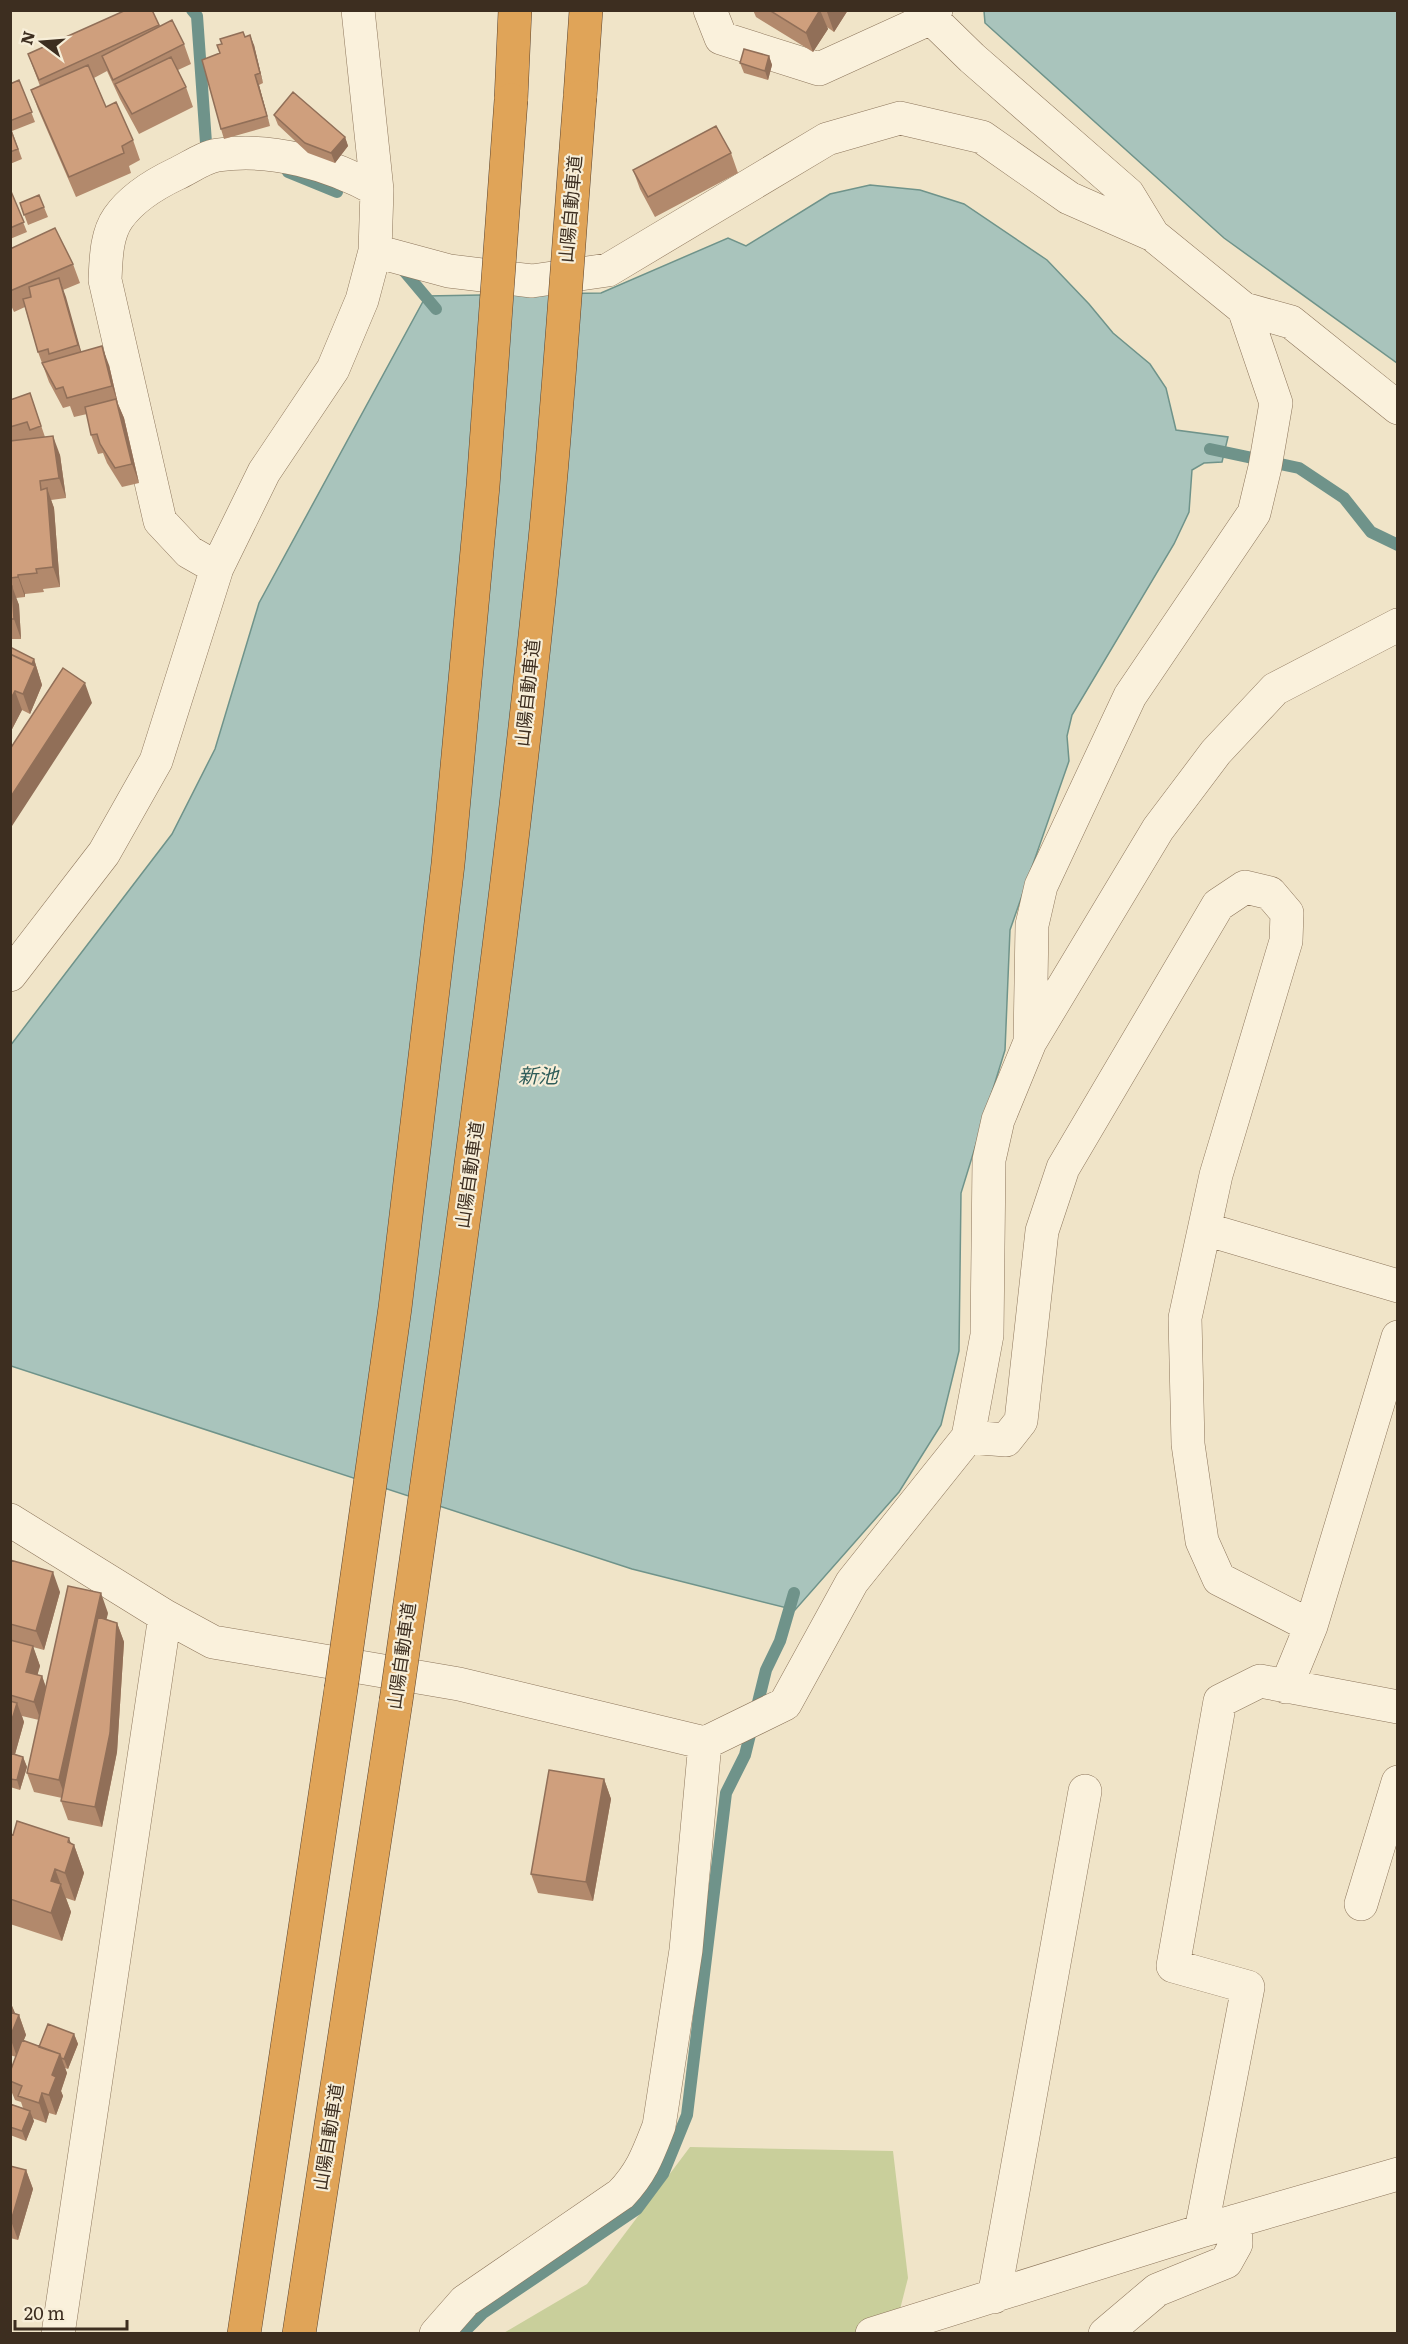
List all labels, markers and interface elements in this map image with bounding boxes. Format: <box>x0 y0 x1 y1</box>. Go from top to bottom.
north arrow <box>12 12 72 72</box>
text: N <box>13 28 40 47</box>
street label: 山陽自動車道 <box>551 154 588 264</box>
street label: 山陽自動車道 <box>507 638 546 748</box>
water label: 新池 <box>518 1059 560 1089</box>
street label: 山陽自動車道 <box>448 1119 489 1230</box>
street label: 山陽自動車道 <box>380 1600 421 1711</box>
street label: 山陽自動車道 <box>306 2081 349 2192</box>
scale bar <box>15 2293 128 2331</box>
text: 20 m <box>24 2299 65 2326</box>

